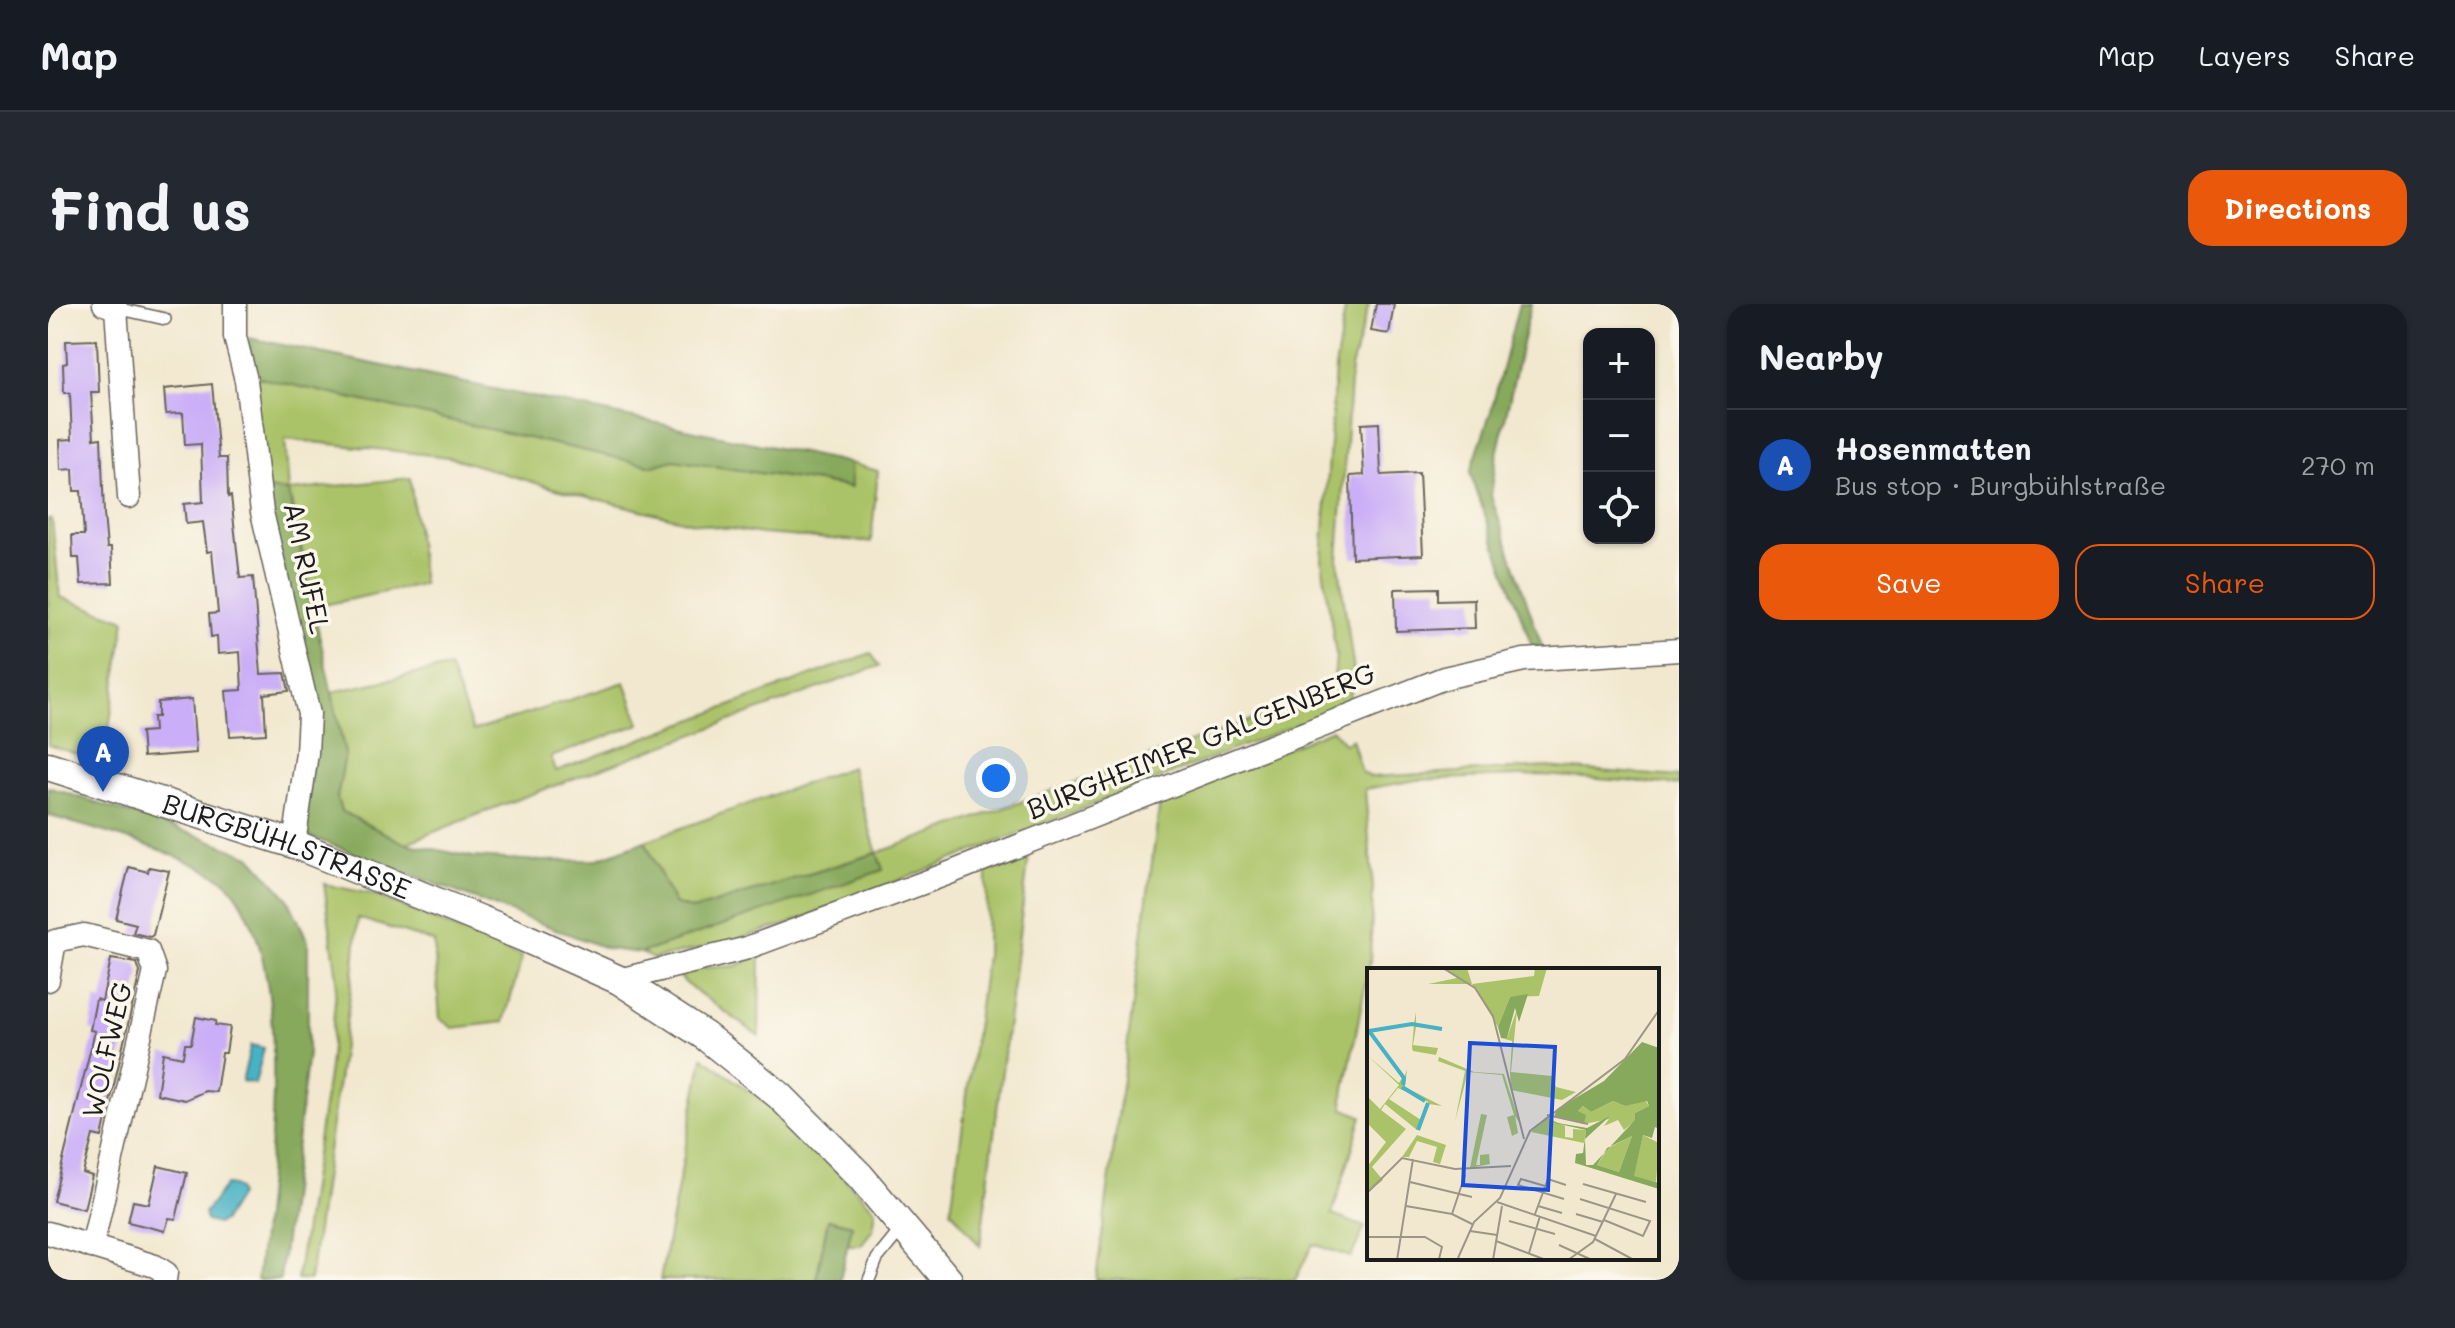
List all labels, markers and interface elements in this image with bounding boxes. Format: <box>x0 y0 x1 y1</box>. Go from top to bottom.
text: Map <box>40 30 118 80</box>
text: Map <box>2098 37 2155 73</box>
text: Layers <box>2199 37 2291 73</box>
text: Share <box>2335 37 2415 73</box>
button: Directions <box>2188 170 2407 246</box>
text: Find us <box>48 172 251 245</box>
map controls <box>1583 328 1655 544</box>
button: + <box>1583 328 1655 400</box>
text: Nearby <box>1759 334 1884 379</box>
button: − <box>1583 400 1655 472</box>
text: Hosenmatten <box>1835 428 2032 468</box>
text: A <box>1776 448 1794 482</box>
text: 270 m <box>2301 448 2375 482</box>
text: Bus stop · Burgbühlstraße <box>1835 468 2166 502</box>
button: locate <box>1583 472 1655 544</box>
street label: AM RUFEL <box>276 499 340 637</box>
button: Save <box>1759 544 2059 620</box>
button: Share <box>2075 544 2375 620</box>
street label: BURGHEIMER GALGENBERG <box>1021 654 1380 827</box>
pin: A <box>77 726 129 792</box>
your location <box>976 758 1016 798</box>
street label: BURGBÜHLSTRASSE <box>158 784 417 907</box>
inset map <box>1367 968 1659 1260</box>
street label: WOLFWEG <box>73 978 139 1121</box>

